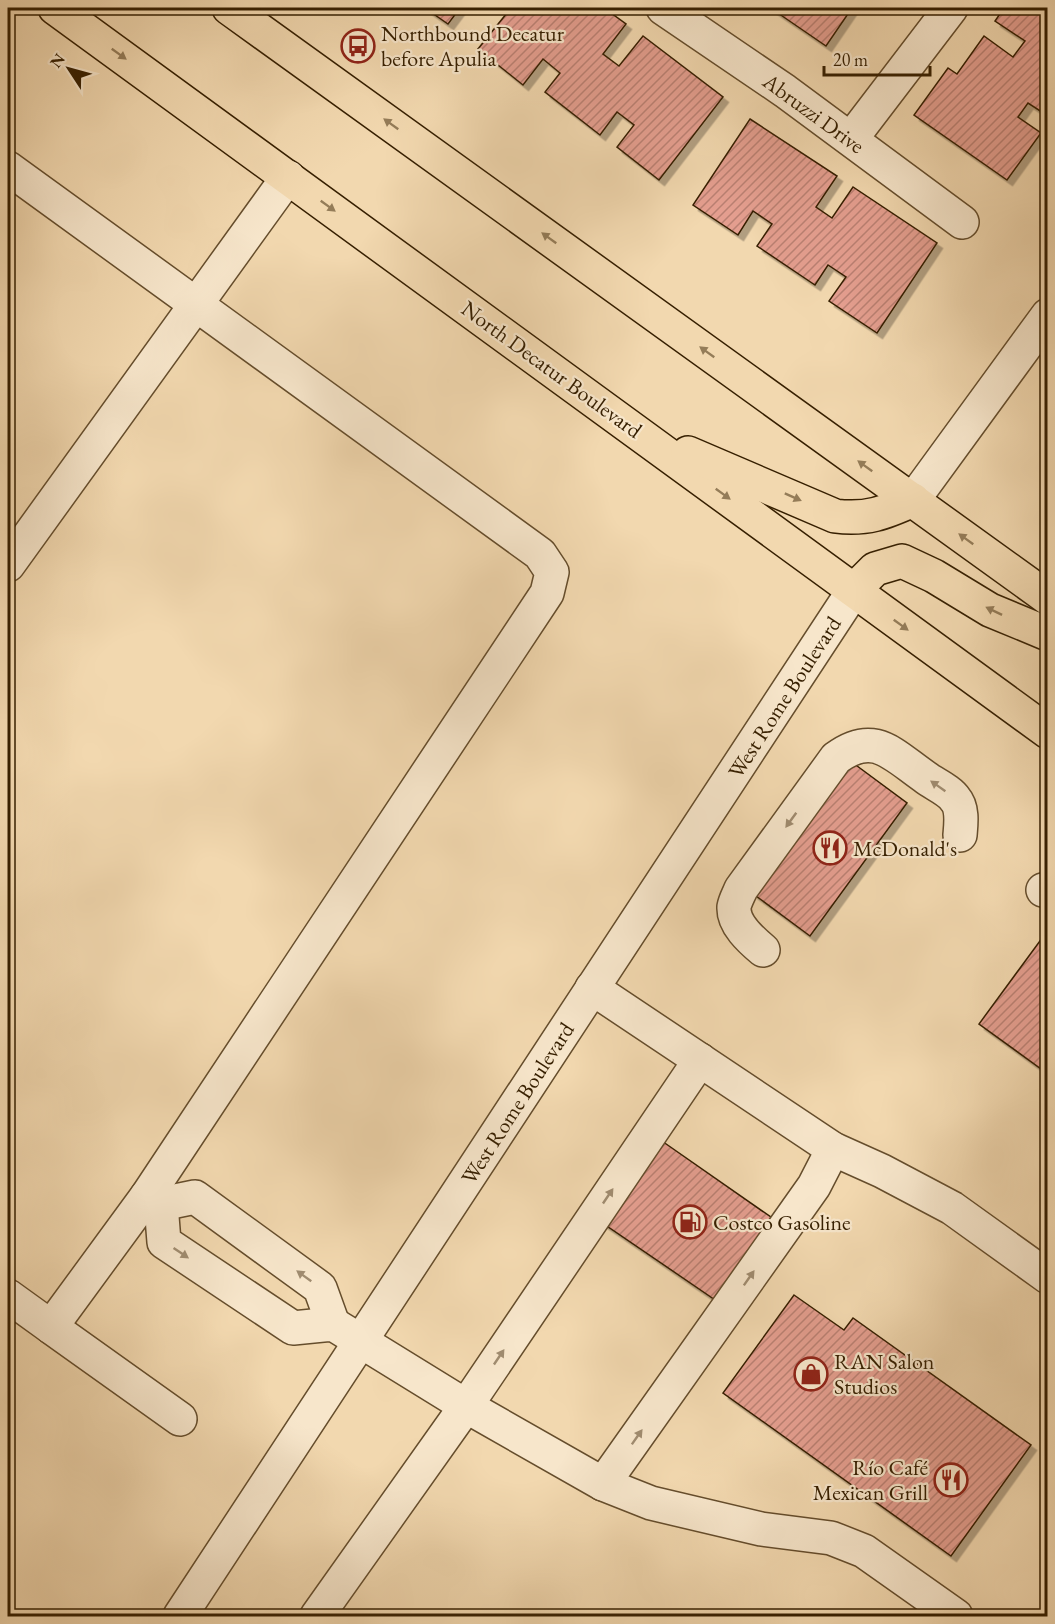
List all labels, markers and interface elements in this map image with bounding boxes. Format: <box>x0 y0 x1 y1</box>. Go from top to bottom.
place label: Northbound Decatur before Apulia <box>381 19 565 73</box>
bus stop icon: Northbound Decatur before Apulia <box>340 28 376 64</box>
north arrow <box>39 39 99 99</box>
scale bar <box>824 39 930 77</box>
one-way arrow <box>111 48 127 60</box>
text: 20 m <box>833 48 868 71</box>
text: N <box>45 49 70 72</box>
street label: Abruzzi Drive <box>756 66 871 160</box>
one-way arrow <box>383 118 399 130</box>
one-way arrow <box>319 200 335 212</box>
one-way arrow <box>541 232 557 244</box>
street label: North Decatur Boulevard <box>456 294 649 445</box>
one-way arrow <box>700 346 716 358</box>
one-way arrow <box>858 460 874 472</box>
one-way arrow <box>715 488 731 500</box>
one-way arrow <box>785 493 802 502</box>
one-way arrow <box>959 533 975 545</box>
one-way arrow <box>985 606 1003 616</box>
street label: West Rome Boulevard <box>721 610 848 784</box>
one-way arrow <box>893 619 909 631</box>
one-way arrow <box>931 780 947 792</box>
one-way arrow <box>785 811 797 827</box>
restaurant icon: McDonald's <box>812 830 848 866</box>
place label: McDonald's <box>853 834 957 863</box>
street label: West Rome Boulevard <box>454 1016 581 1190</box>
one-way arrow <box>602 1188 613 1204</box>
fuel station icon: Costco Gasoline <box>672 1204 708 1240</box>
place label: Costco Gasoline <box>713 1208 851 1237</box>
one-way arrow <box>173 1247 189 1258</box>
one-way arrow <box>297 1270 313 1282</box>
one-way arrow <box>743 1270 755 1285</box>
place label: RAN Salon Studios <box>834 1347 935 1401</box>
one-way arrow <box>493 1350 505 1366</box>
shop icon: RAN Salon Studios <box>793 1356 829 1392</box>
one-way arrow <box>630 1429 642 1444</box>
place label: Río Café Mexican Grill <box>813 1453 928 1507</box>
restaurant icon: Río Café Mexican Grill <box>933 1462 969 1498</box>

